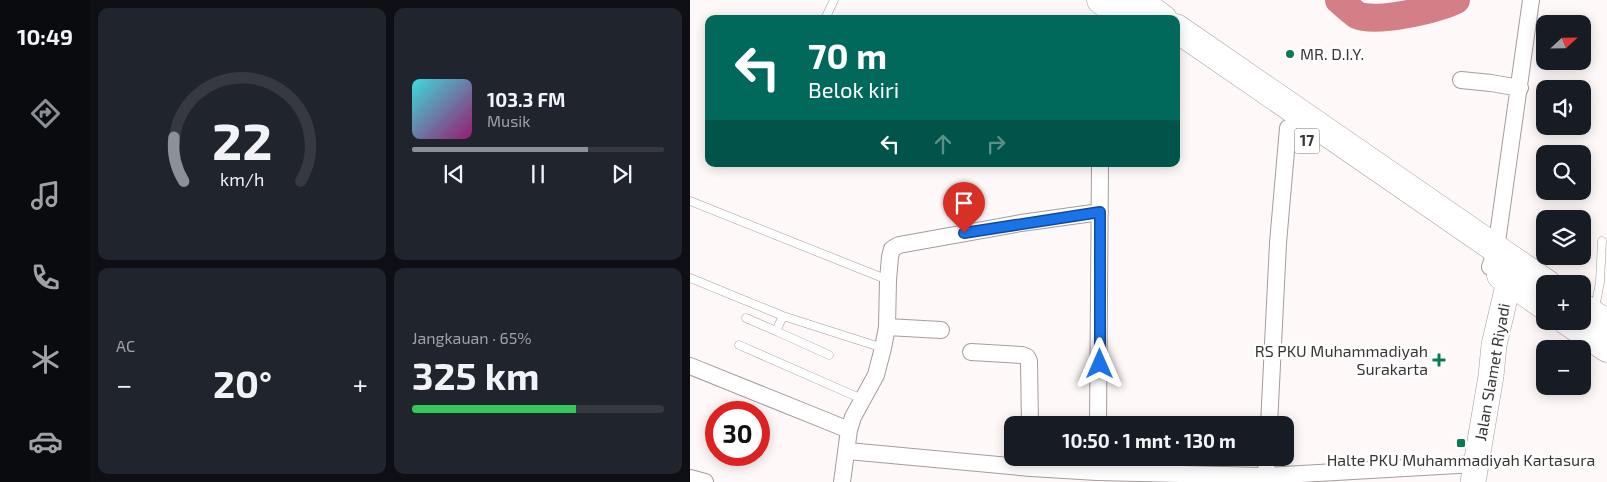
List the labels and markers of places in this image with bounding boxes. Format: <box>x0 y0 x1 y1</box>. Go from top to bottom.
place label: MR. D.I.Y. <box>1300 44 1364 63</box>
marker: MR. D.I.Y. <box>1284 48 1296 60</box>
pin <box>943 182 985 233</box>
place label: RS PKU Muhammadiyah Surakarta <box>1255 341 1428 378</box>
marker: RS PKU Muhammadiyah Surakarta <box>1432 353 1446 367</box>
marker: Halte PKU Muhammadiyah Kartasura <box>1455 437 1467 449</box>
place label: Halte PKU Muhammadiyah Kartasura <box>1327 450 1595 469</box>

